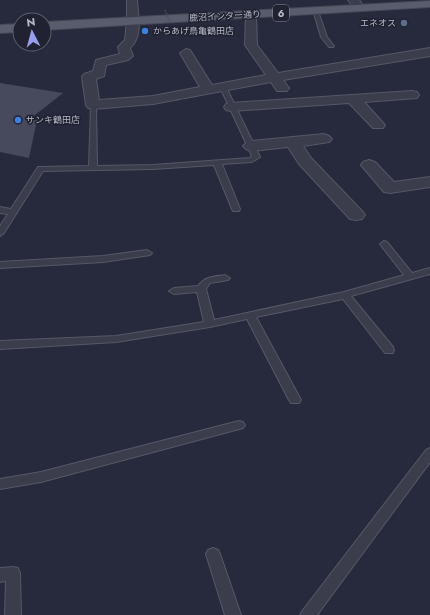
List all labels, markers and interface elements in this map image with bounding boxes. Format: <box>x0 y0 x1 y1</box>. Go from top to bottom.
road number: 6 <box>273 5 289 21</box>
street label: 鹿沼インター通り <box>189 7 261 24</box>
north arrow <box>12 12 52 52</box>
text: N <box>26 14 36 30</box>
place label: エネオス <box>360 16 396 29</box>
marker: エネオス <box>399 18 409 28</box>
place label: からあげ鳥亀鶴田店 <box>153 24 234 37</box>
marker: からあげ鳥亀鶴田店 <box>140 26 150 36</box>
place label: サンキ鶴田店 <box>26 113 80 126</box>
marker: サンキ鶴田店 <box>13 115 23 125</box>

